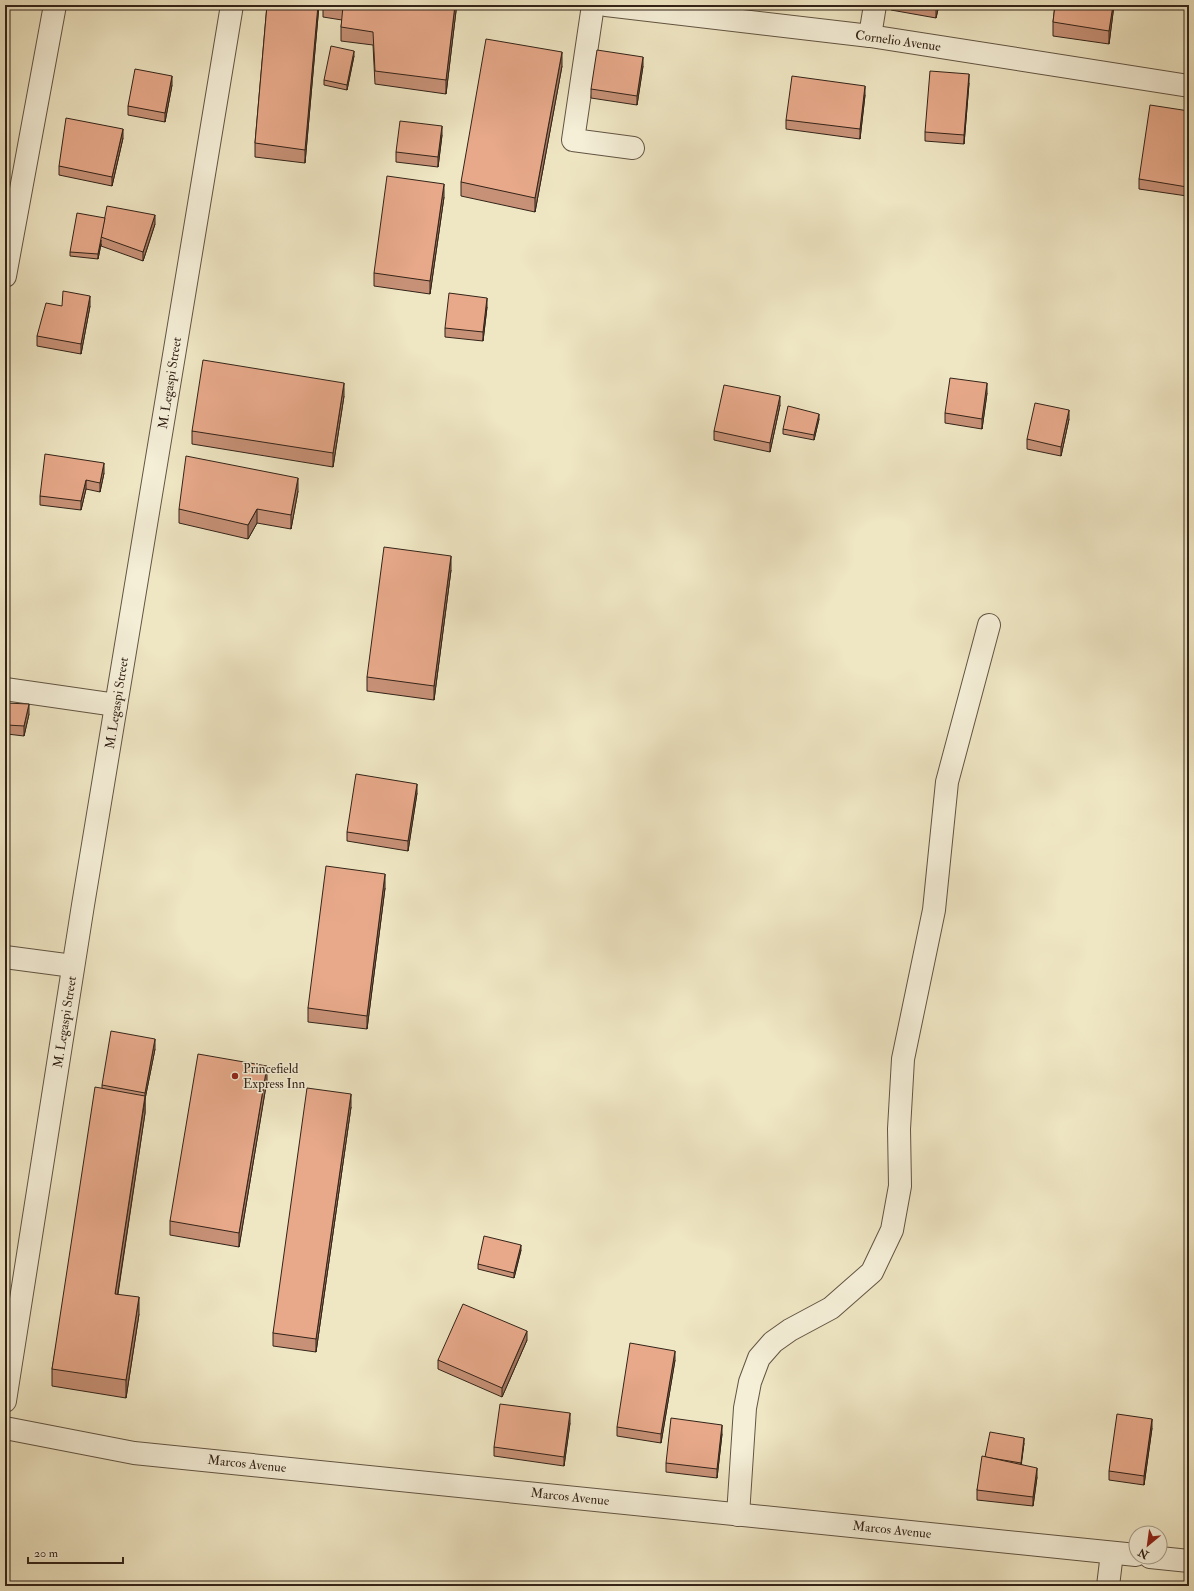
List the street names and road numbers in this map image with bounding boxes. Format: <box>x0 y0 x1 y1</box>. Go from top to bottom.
street label: Cornelio Avenue <box>854 27 942 55</box>
street label: M. Legaspi Street <box>155 336 186 430</box>
street label: M. Legaspi Street <box>102 656 133 750</box>
street label: M. Legaspi Street <box>50 975 81 1069</box>
street label: Marcos Avenue <box>207 1452 288 1476</box>
street label: Marcos Avenue <box>530 1485 611 1509</box>
street label: Marcos Avenue <box>852 1518 933 1542</box>

